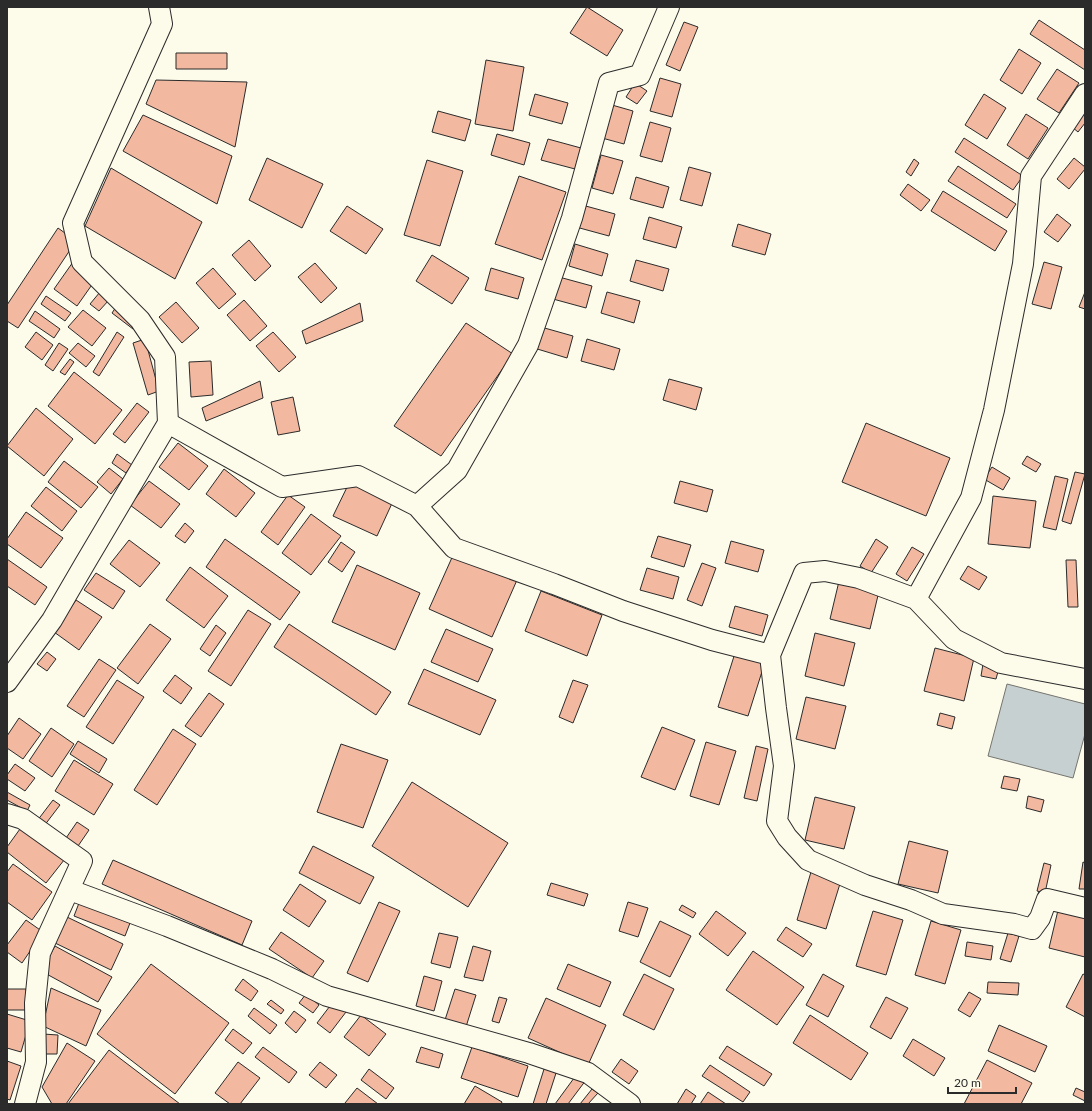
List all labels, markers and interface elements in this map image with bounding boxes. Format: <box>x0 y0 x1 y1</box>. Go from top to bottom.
scale bar <box>948 1069 1016 1095</box>
text: 20 m <box>954 1075 981 1090</box>

